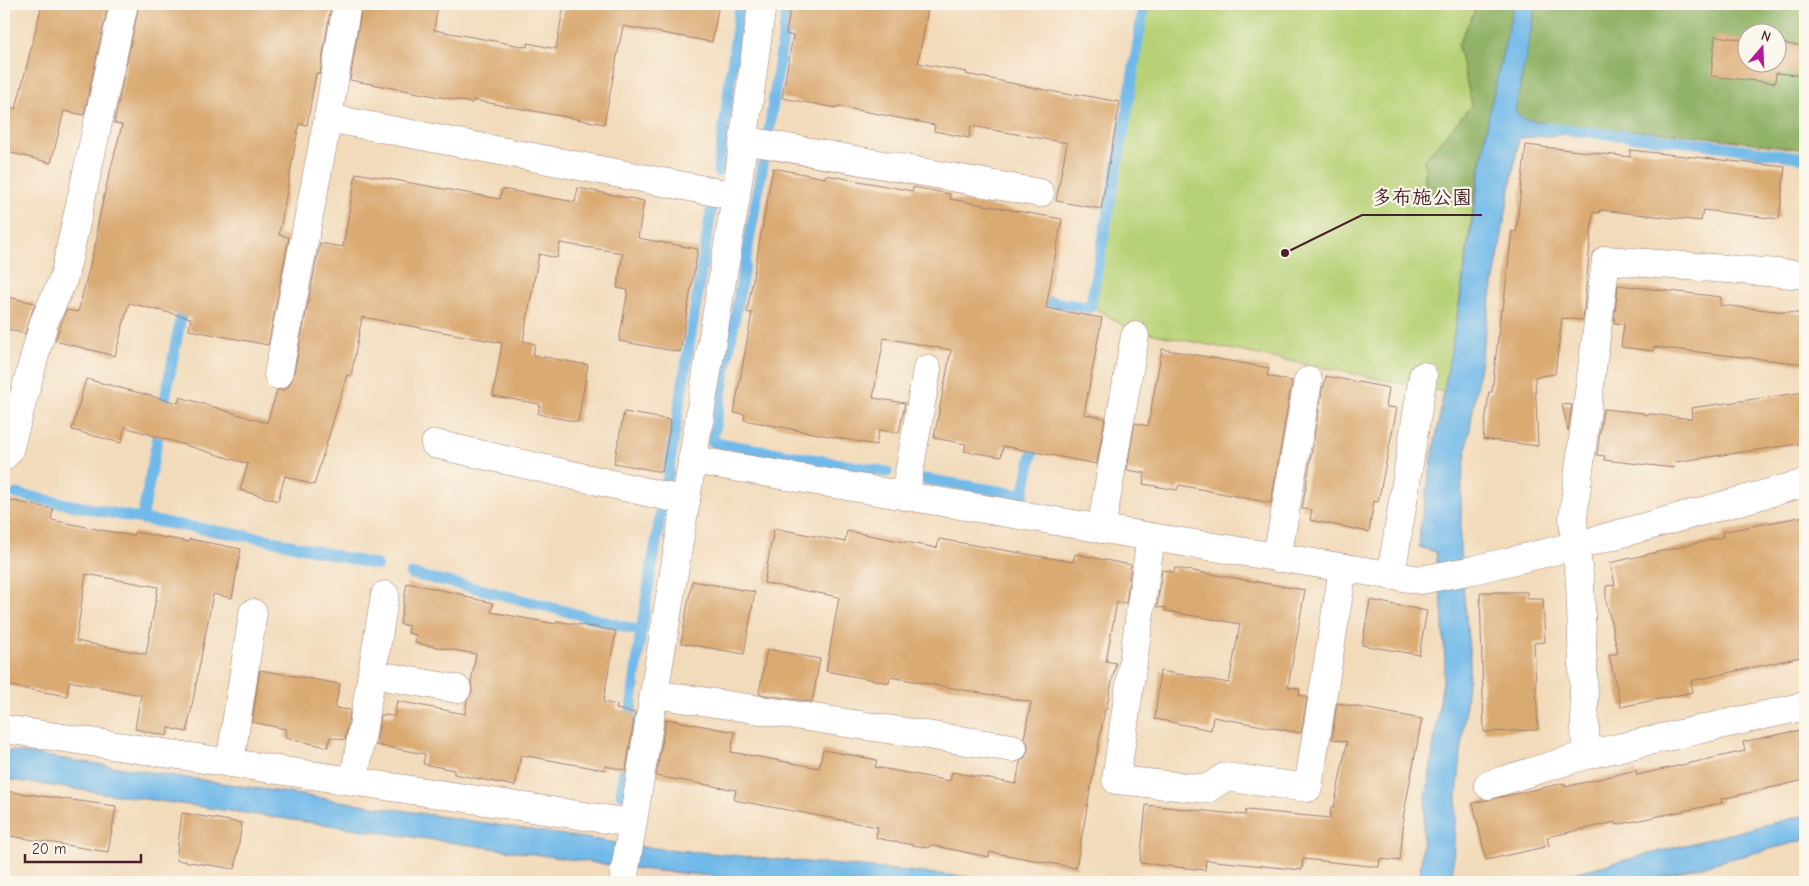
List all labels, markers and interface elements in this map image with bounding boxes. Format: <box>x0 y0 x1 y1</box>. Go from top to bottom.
north arrow <box>1736 22 1786 72</box>
text: N <box>1759 27 1773 46</box>
callout: 多布施公園 <box>1362 180 1482 215</box>
text: 多布施公園 <box>1372 186 1472 209</box>
scale bar <box>25 831 141 863</box>
text: 20 m <box>32 840 66 858</box>

